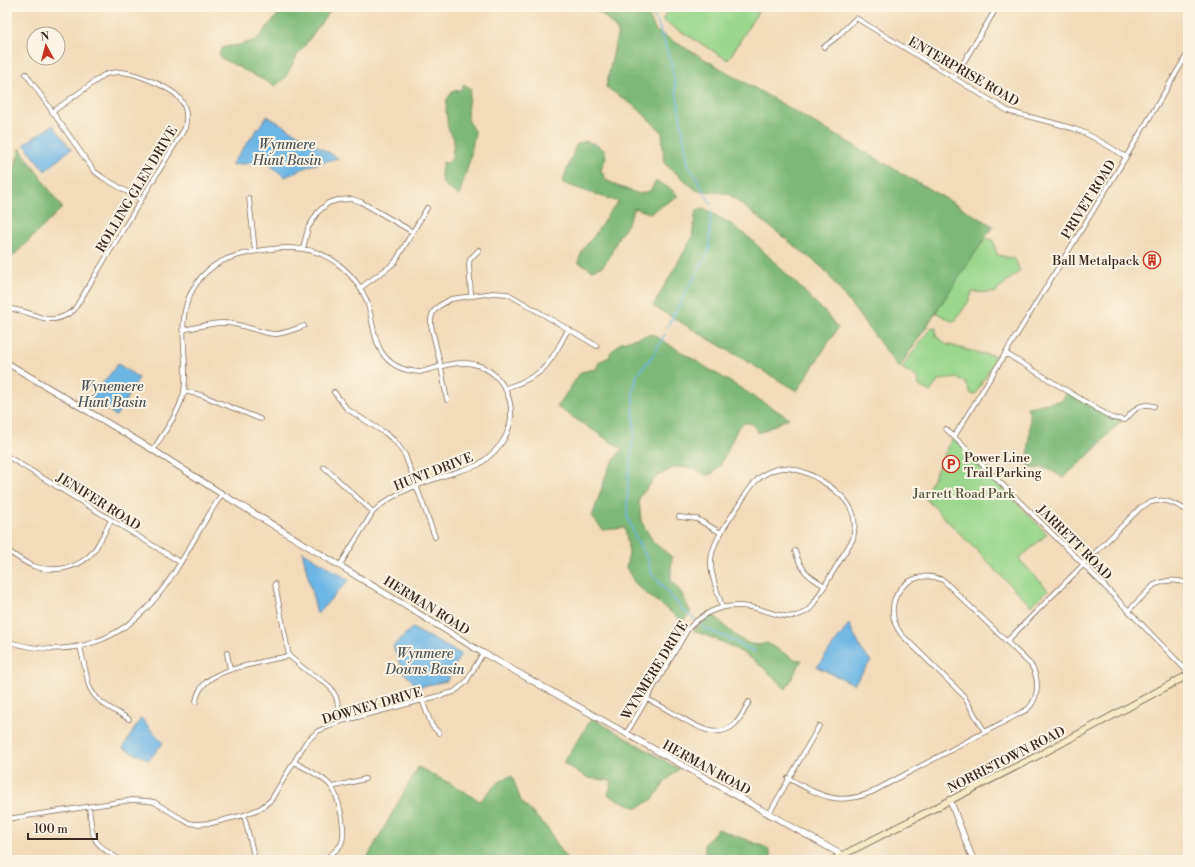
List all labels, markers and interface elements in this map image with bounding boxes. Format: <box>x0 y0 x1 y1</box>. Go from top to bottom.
north arrow <box>26 26 66 66</box>
text: N <box>40 30 50 45</box>
street label: ENTERPRISE ROAD <box>905 34 1022 110</box>
street label: ROLLING GLEN DRIVE <box>93 123 181 256</box>
water label: Wynmere Hunt Basin <box>252 136 322 170</box>
street label: PRIVET ROAD <box>1058 157 1120 242</box>
building icon: Ball Metalpack <box>1142 250 1162 270</box>
place label: Ball Metalpack <box>1051 253 1140 269</box>
water label: Wynemere Hunt Basin <box>77 378 147 412</box>
street label: HUNT DRIVE <box>391 449 475 494</box>
place label: Power Line Trail Parking <box>964 450 1042 481</box>
parking icon: Power Line Trail Parking <box>941 454 961 474</box>
street label: JENIFER ROAD <box>53 469 143 534</box>
park label: Jarrett Road Park <box>912 486 1016 502</box>
street label: JARRETT ROAD <box>1033 501 1115 584</box>
street label: HERMAN ROAD <box>380 573 472 639</box>
street label: WYNMERE DRIVE <box>617 618 692 724</box>
water label: Wynmere Downs Basin <box>384 645 465 679</box>
street label: DOWNEY DRIVE <box>320 684 424 728</box>
street label: NORRISTOWN ROAD <box>945 723 1068 797</box>
street label: HERMAN ROAD <box>660 737 753 799</box>
scale bar <box>28 815 97 841</box>
text: 100 m <box>34 822 68 837</box>

